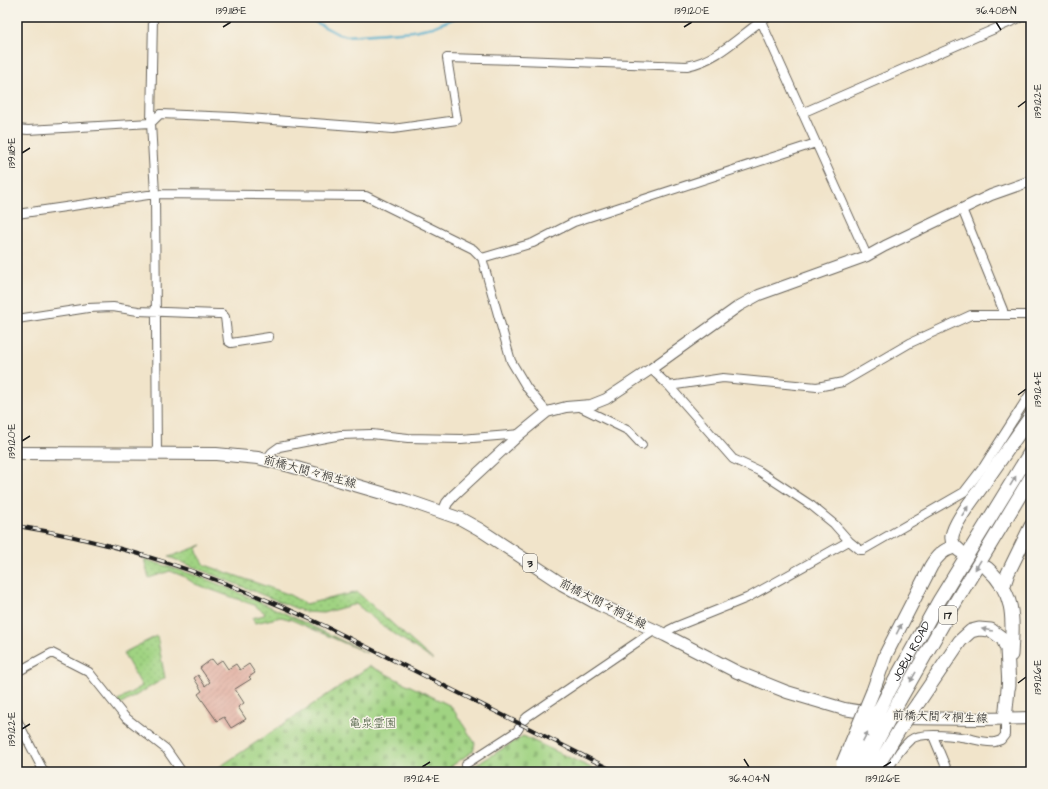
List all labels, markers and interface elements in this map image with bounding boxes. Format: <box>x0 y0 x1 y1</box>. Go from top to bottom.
text: 139.118°E <box>216 4 246 18</box>
text: 139.120°E <box>675 4 710 18</box>
text: 36.408°N <box>976 4 1016 18</box>
text: 139.122°E <box>1031 84 1045 118</box>
text: 139.118°E <box>5 138 19 168</box>
text: 139.124°E <box>1031 371 1045 407</box>
text: 139.120°E <box>5 423 19 458</box>
street label: 前橋大間々桐生線 <box>261 451 359 493</box>
one-way arrow <box>1009 475 1016 487</box>
one-way arrow <box>961 506 969 516</box>
road number: 3 <box>523 554 537 572</box>
one-way arrow <box>974 559 981 571</box>
street label: 前橋大間々桐生線 <box>556 575 650 633</box>
road number: 17 <box>939 606 957 624</box>
street label: JOBU ROAD <box>888 618 935 684</box>
one-way arrow <box>896 624 902 635</box>
one-way arrow <box>981 627 993 633</box>
text: 139.126°E <box>1031 659 1045 694</box>
one-way arrow <box>909 672 916 683</box>
street label: 前橋大間々桐生線 <box>892 707 988 727</box>
text: 139.122°E <box>5 712 19 746</box>
park label: 亀泉霊園 <box>349 715 397 732</box>
one-way arrow <box>862 732 868 743</box>
text: 139.124°E <box>404 772 440 786</box>
text: 36.404°N <box>728 772 770 786</box>
text: 139.126°E <box>866 772 901 786</box>

